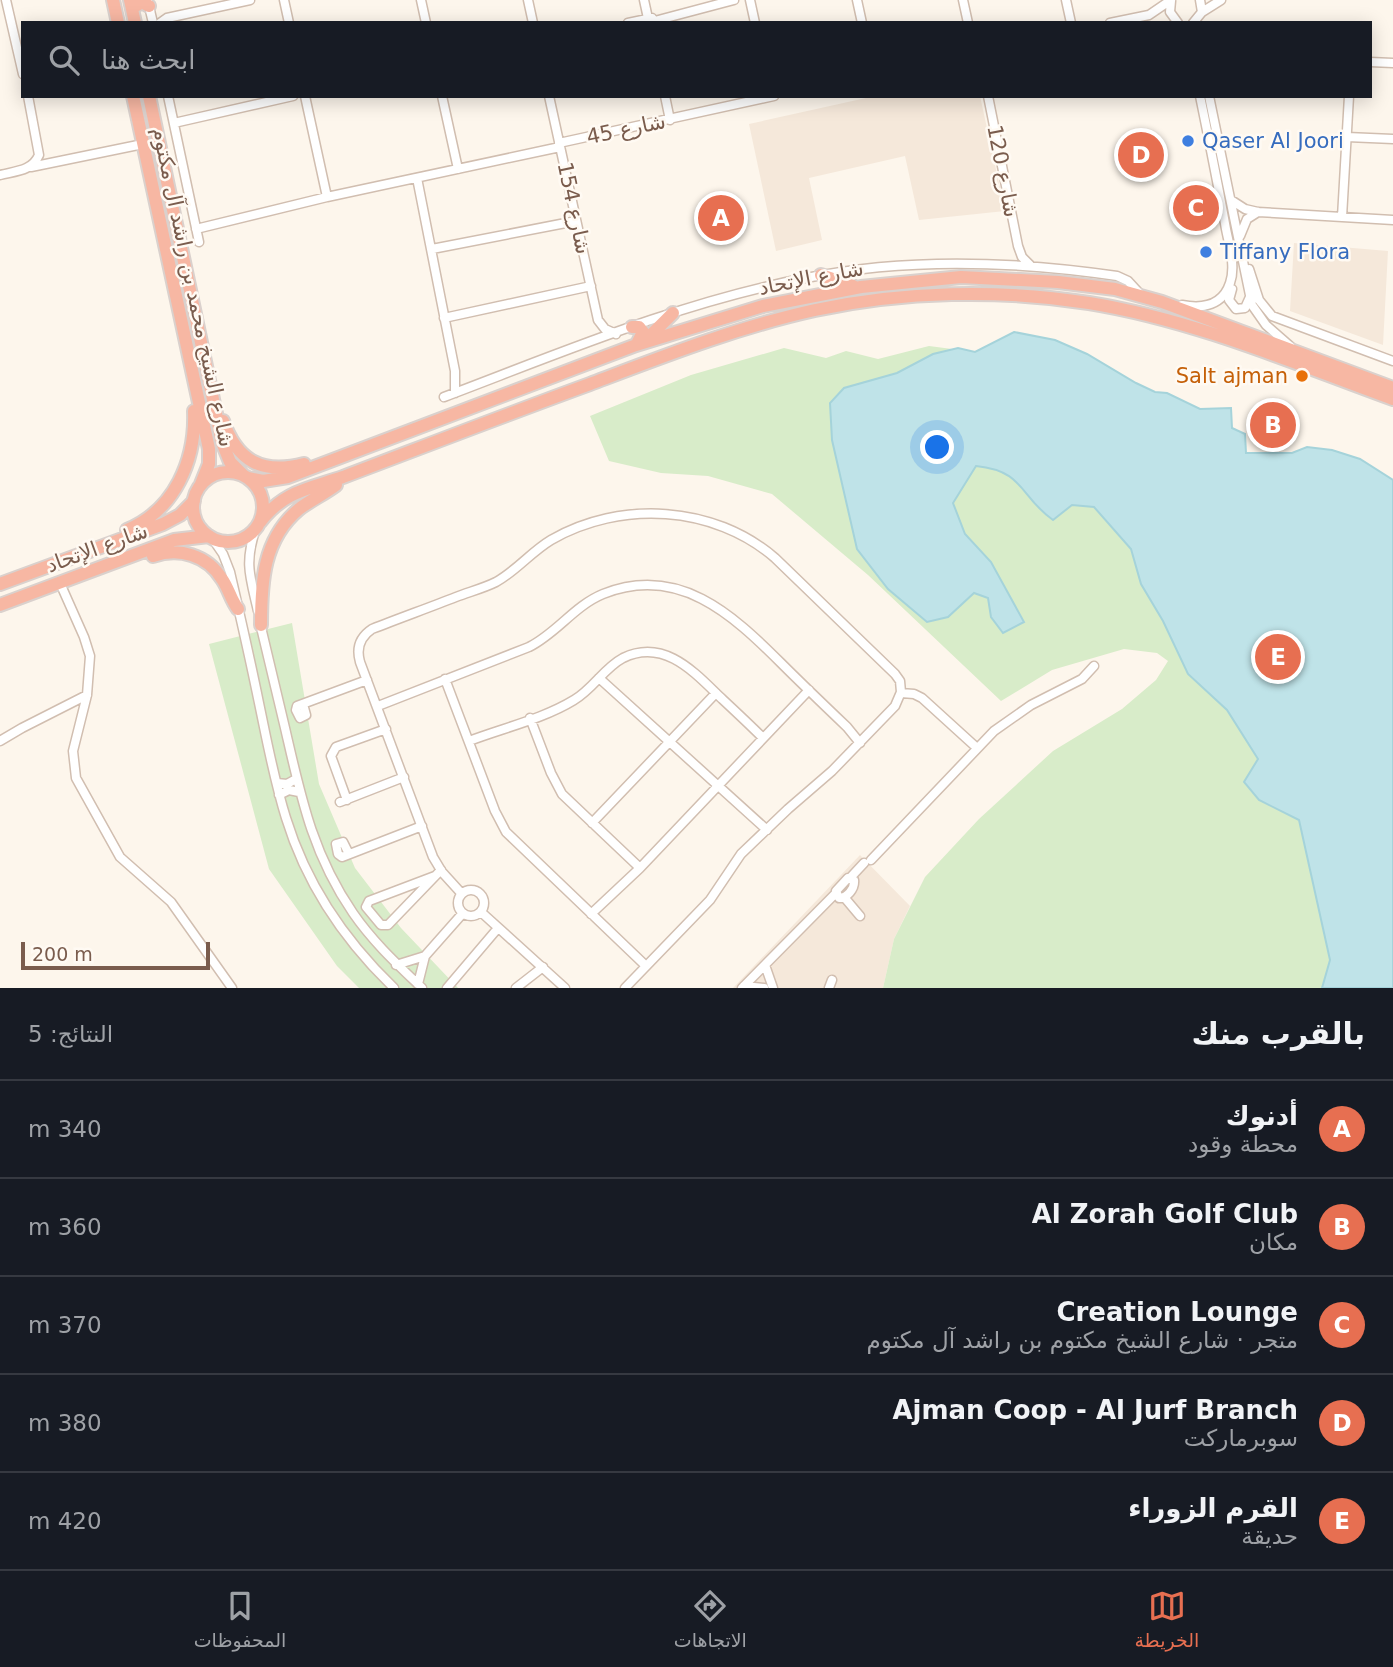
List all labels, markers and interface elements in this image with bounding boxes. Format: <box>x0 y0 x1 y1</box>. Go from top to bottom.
search box <box>21 21 1372 98</box>
icon: search <box>45 41 83 79</box>
text: ابحث هنا <box>101 45 196 75</box>
street label: شارع 45 <box>584 109 668 149</box>
street label: شارع 120 <box>982 123 1024 219</box>
street label: شارع الشيخ محمد بن راشد آل مكتوم <box>147 125 240 449</box>
pin: D <box>1118 129 1164 181</box>
place label: Qaser Al Joori <box>1202 129 1344 153</box>
marker: Qaser Al Joori <box>1180 133 1196 149</box>
street label: شارع 154 <box>553 160 595 256</box>
pin: C <box>1173 182 1219 234</box>
pin: A <box>698 192 744 244</box>
place label: Tiffany Flora <box>1219 240 1350 264</box>
marker: Tiffany Flora <box>1198 244 1214 260</box>
street label: شارع الإتحاد <box>757 256 865 300</box>
place label: Salt ajman <box>1176 364 1288 388</box>
marker: Salt ajman <box>1294 368 1310 384</box>
pin: B <box>1250 399 1296 451</box>
your location <box>920 430 954 464</box>
street label: شارع الإتحاد <box>43 519 151 577</box>
pin: E <box>1255 631 1301 683</box>
scale bar <box>21 939 210 971</box>
text: 200 m <box>32 943 93 965</box>
text: بالقرب منك <box>1192 1016 1365 1051</box>
text: النتائج: 5 <box>28 1021 113 1047</box>
text: أدنوك <box>1226 1101 1298 1131</box>
text: 340 m <box>28 1116 102 1142</box>
text: A <box>1333 1116 1351 1142</box>
text: محطة وقود <box>1188 1131 1298 1157</box>
text: Al Zorah Golf Club <box>1032 1199 1298 1229</box>
text: 360 m <box>28 1214 102 1240</box>
text: B <box>1333 1214 1351 1240</box>
text: مكان <box>1249 1229 1298 1255</box>
text: Creation Lounge <box>1056 1297 1298 1327</box>
text: 370 m <box>28 1312 102 1338</box>
text: C <box>1334 1312 1350 1338</box>
text: متجر · شارع الشيخ مكتوم بن راشد آل مكتوم <box>867 1327 1298 1353</box>
text: Ajman Coop - Al Jurf Branch <box>892 1395 1298 1425</box>
text: 380 m <box>28 1410 102 1436</box>
text: D <box>1332 1410 1352 1436</box>
text: سوبرماركت <box>1184 1425 1298 1451</box>
text: القرم الزوراء <box>1128 1493 1298 1523</box>
text: 420 m <box>28 1508 102 1534</box>
text: E <box>1334 1508 1350 1534</box>
text: حديقة <box>1241 1523 1298 1549</box>
tab: المحفوظات <box>194 1587 286 1651</box>
tab: الاتجاهات <box>674 1587 747 1651</box>
tab: الخريطة <box>1134 1587 1199 1651</box>

